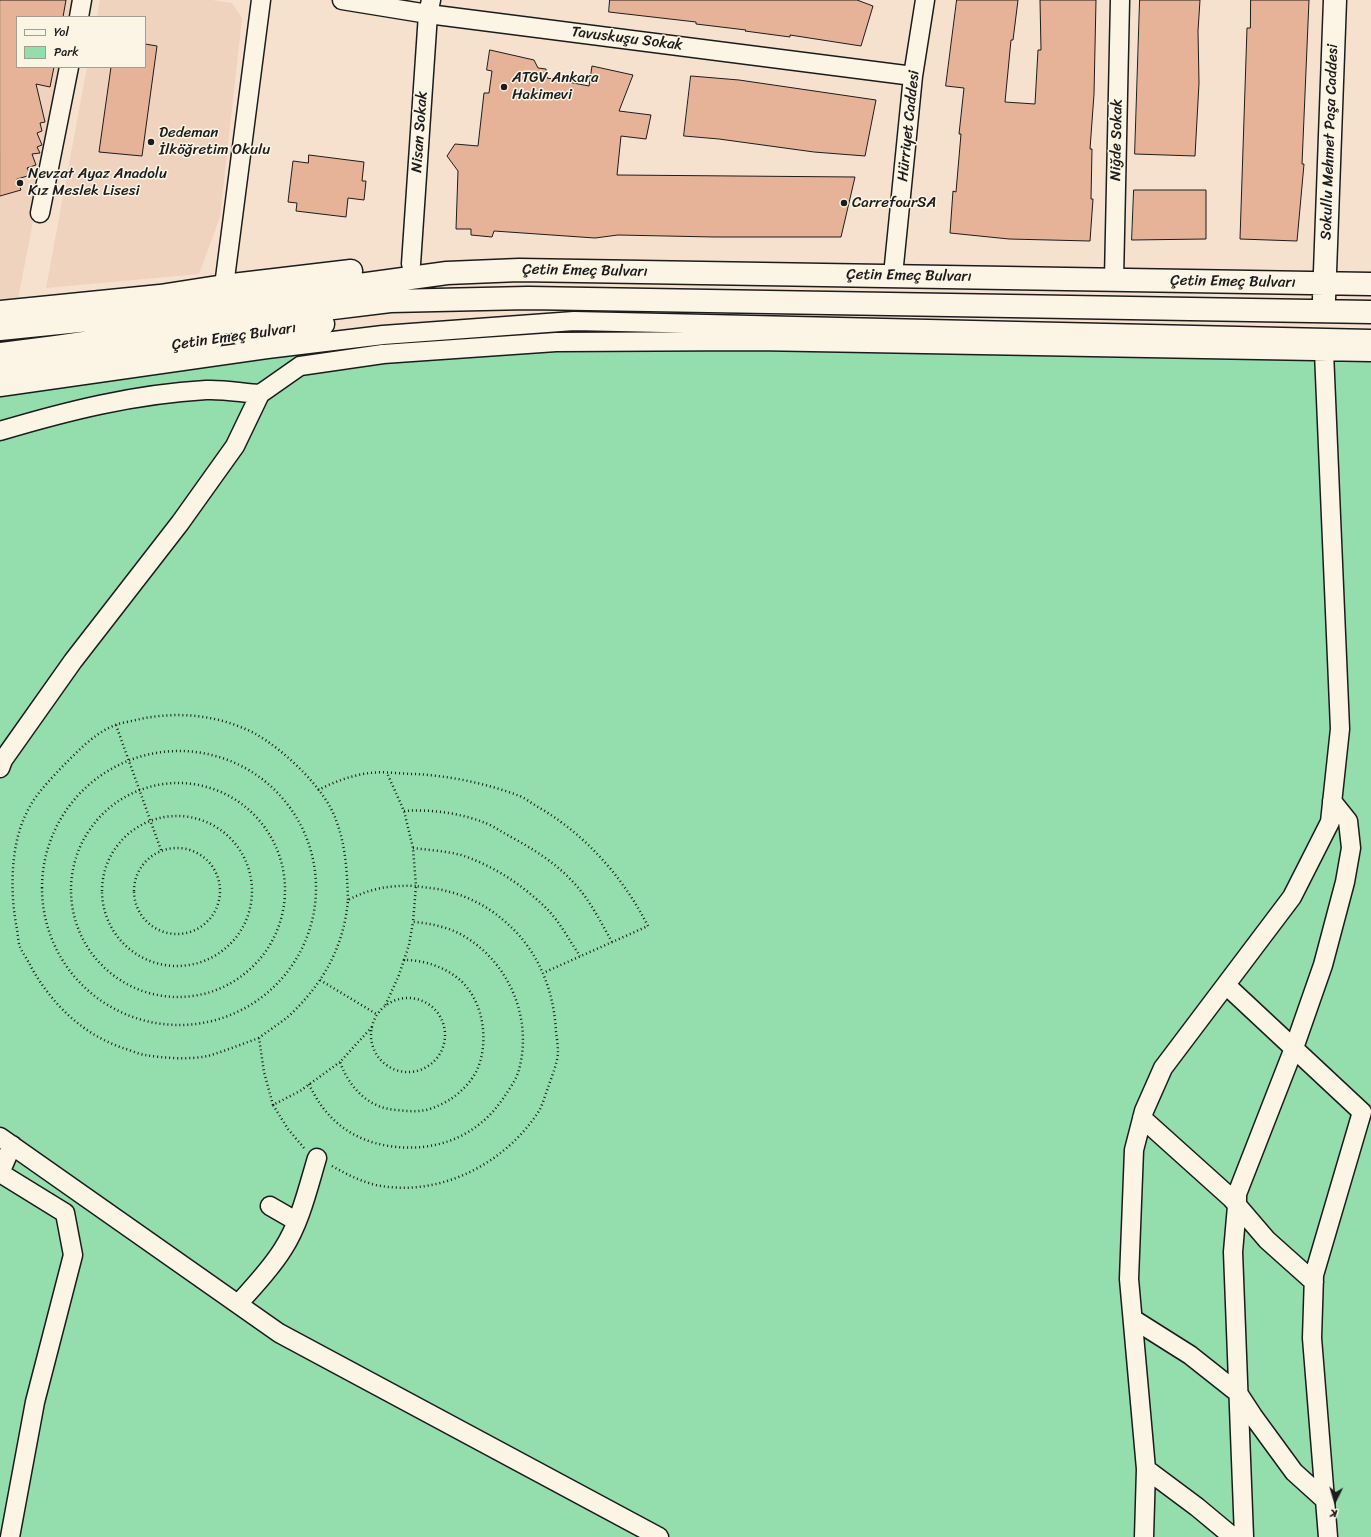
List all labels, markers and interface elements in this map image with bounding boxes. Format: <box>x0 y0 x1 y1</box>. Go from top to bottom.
legend <box>16 16 146 68</box>
text: Yol <box>54 21 69 43</box>
street label: Tavuskuşu Sokak <box>570 23 684 55</box>
text: Park <box>54 41 79 63</box>
street label: Sokullu Mehmet Paşa Caddesi <box>1318 44 1342 240</box>
place label: ATGV Ankara Hakimevi <box>512 69 599 104</box>
street label: Hürriyet Caddesi <box>894 70 924 182</box>
marker: ATGV Ankara Hakimevi <box>499 82 509 92</box>
street label: Nisan Sokak <box>408 91 432 173</box>
street label: Niğde Sokak <box>1107 99 1127 181</box>
place label: Dedeman İlköğretim Okulu <box>159 124 270 159</box>
marker: Dedeman İlköğretim Okulu <box>146 137 156 147</box>
place label: Nevzat Ayaz Anadolu Kız Meslek Lisesi <box>28 165 167 200</box>
marker: Nevzat Ayaz Anadolu Kız Meslek Lisesi <box>15 178 25 188</box>
place label: CarrefourSA <box>852 194 936 212</box>
marker: CarrefourSA <box>839 198 849 208</box>
street label: Çetin Emeç Bulvarı <box>522 261 648 281</box>
street label: Çetin Emeç Bulvarı <box>846 266 972 286</box>
street label: Çetin Emeç Bulvarı <box>1170 272 1296 292</box>
street label: Çetin Emeç Bulvarı <box>171 319 297 355</box>
north arrow <box>1315 1481 1355 1521</box>
text: K <box>1330 1504 1338 1523</box>

